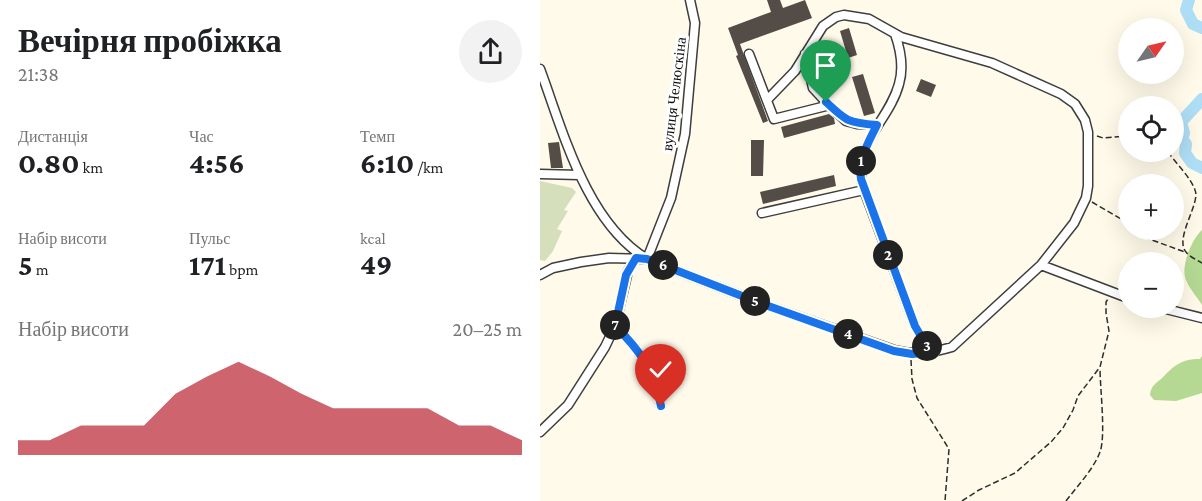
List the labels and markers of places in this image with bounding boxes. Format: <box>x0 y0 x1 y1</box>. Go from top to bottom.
pin <box>800 40 851 102</box>
pin: 1 <box>846 146 876 176</box>
pin: 2 <box>873 240 903 270</box>
pin: 6 <box>648 250 678 280</box>
pin: 5 <box>740 286 770 316</box>
pin: 7 <box>600 310 630 340</box>
pin: 4 <box>833 319 863 349</box>
pin: 3 <box>912 331 942 361</box>
pin <box>635 344 686 406</box>

